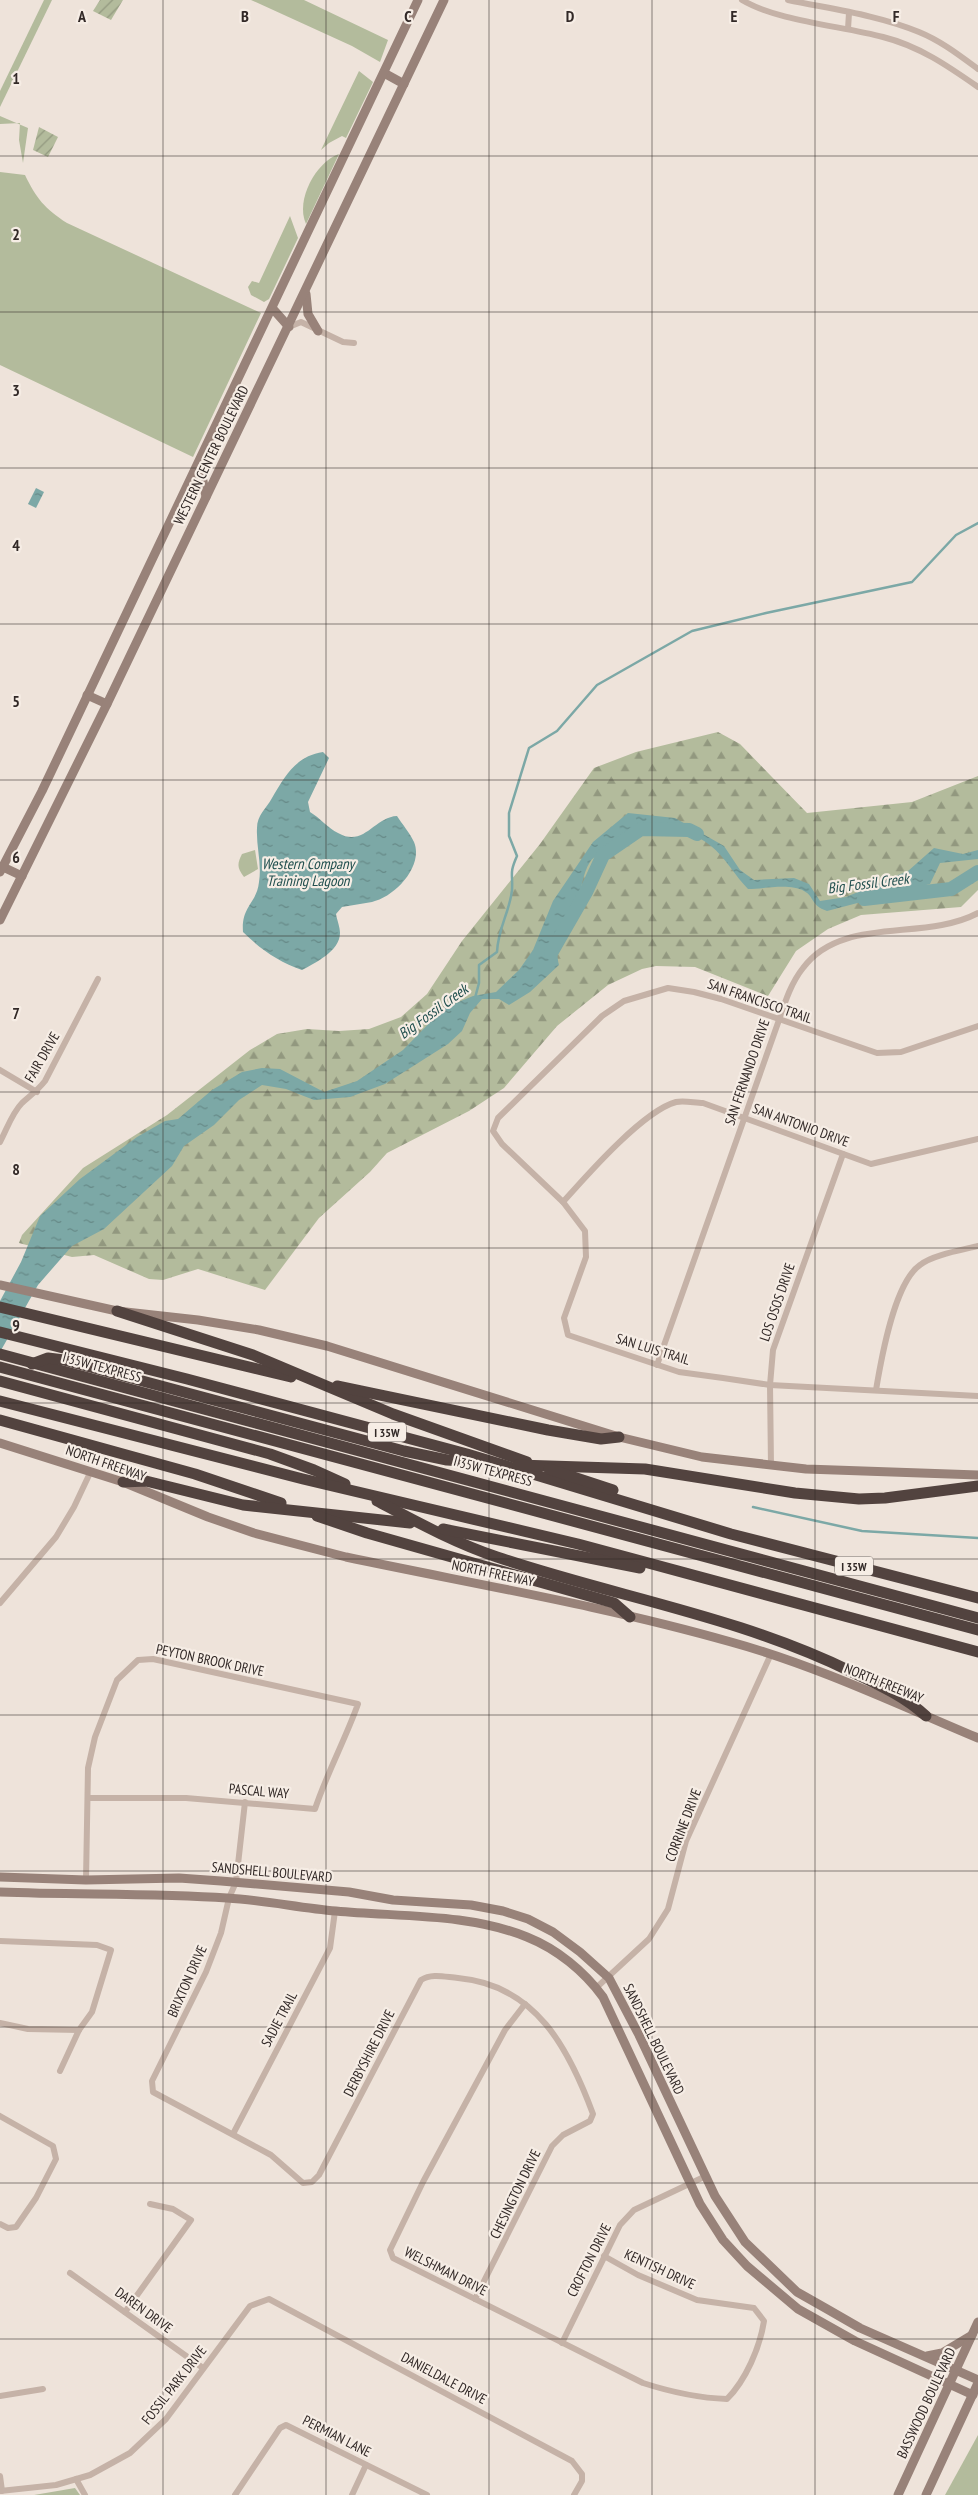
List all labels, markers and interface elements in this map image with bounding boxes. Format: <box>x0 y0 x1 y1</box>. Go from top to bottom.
text: A <box>77 6 87 26</box>
text: B <box>241 6 249 26</box>
text: C <box>404 6 412 26</box>
text: D <box>566 6 575 26</box>
text: E <box>731 6 738 26</box>
text: F <box>893 6 900 26</box>
text: 1 <box>12 68 20 88</box>
text: 2 <box>12 224 20 244</box>
text: 3 <box>12 380 20 400</box>
street label: WESTERN CENTER BOULEVARD <box>169 382 253 528</box>
text: 4 <box>12 535 20 555</box>
text: 5 <box>12 691 20 711</box>
text: 6 <box>12 847 20 867</box>
water label: Western Company Training Lagoon <box>262 854 357 890</box>
water label: Big Fossil Creek <box>826 868 912 897</box>
street label: SAN FRANCISCO TRAIL <box>705 975 815 1027</box>
water label: Big Fossil Creek <box>394 978 473 1043</box>
text: 7 <box>12 1003 20 1023</box>
street label: SAN FERNANDO DRIVE <box>720 1017 774 1127</box>
street label: FAIR DRIVE <box>20 1029 64 1085</box>
street label: SAN ANTONIO DRIVE <box>750 1099 852 1151</box>
text: 8 <box>12 1159 20 1179</box>
street label: LOS OSOS DRIVE <box>755 1260 799 1344</box>
text: 9 <box>12 1315 20 1335</box>
street label: SAN LUIS TRAIL <box>614 1329 692 1369</box>
street label: I 35W TEXPRESS <box>61 1348 143 1386</box>
road number: I 35W <box>368 1422 406 1441</box>
street label: NORTH FREEWAY <box>63 1441 149 1485</box>
street label: I 35W TEXPRESS <box>452 1452 534 1490</box>
street label: NORTH FREEWAY <box>450 1555 536 1591</box>
road number: I 35W <box>835 1556 873 1575</box>
street label: PEYTON BROOK DRIVE <box>154 1640 266 1680</box>
street label: NORTH FREEWAY <box>842 1659 927 1707</box>
street label: PASCAL WAY <box>228 1779 290 1803</box>
street label: CORRINE DRIVE <box>661 1786 705 1864</box>
street label: SANDSHELL BOULEVARD <box>211 1858 333 1886</box>
street label: BRIXTON DRIVE <box>163 1942 211 2020</box>
street label: SANDSHELL BOULEVARD <box>619 1981 689 2097</box>
street label: SADIE TRAIL <box>257 1988 301 2050</box>
street label: DERBYSHIRE DRIVE <box>339 2006 399 2100</box>
street label: CHESINGTON DRIVE <box>486 2146 544 2242</box>
street label: CROFTON DRIVE <box>563 2220 615 2300</box>
street label: WELSHMAN DRIVE <box>402 2242 490 2300</box>
street label: KENTISH DRIVE <box>622 2245 698 2293</box>
street label: DAREN DRIVE <box>112 2283 176 2337</box>
street label: FOSSIL PARK DRIVE <box>138 2342 210 2428</box>
street label: BASSWOOD BOULEVARD <box>892 2345 960 2461</box>
street label: DANIELDALE DRIVE <box>398 2348 490 2408</box>
street label: PERMIAN LANE <box>300 2411 374 2461</box>

